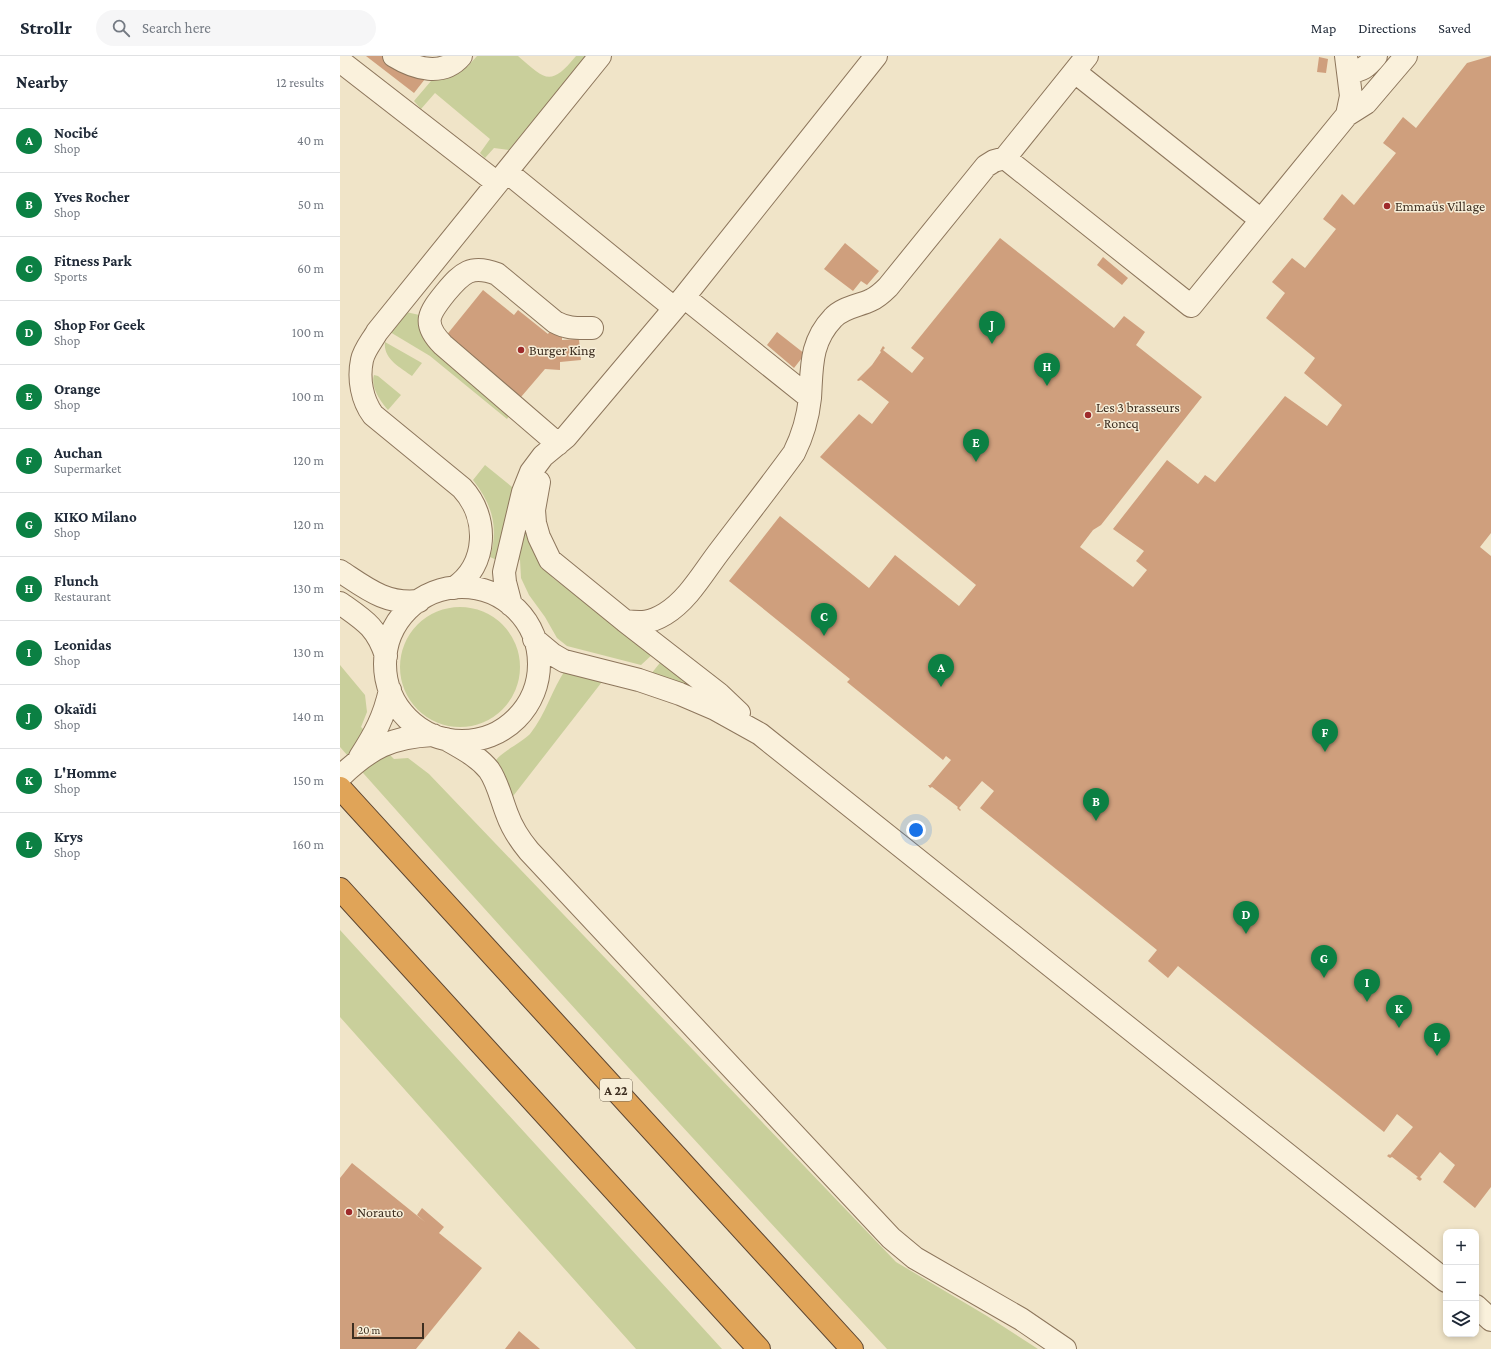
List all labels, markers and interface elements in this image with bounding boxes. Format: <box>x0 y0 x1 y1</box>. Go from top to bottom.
search box <box>96 10 376 46</box>
text: Strollr <box>20 17 72 38</box>
icon: search <box>110 17 132 39</box>
text: Search here <box>142 20 211 36</box>
text: Map <box>1311 20 1336 36</box>
text: Directions <box>1358 20 1416 36</box>
text: Saved <box>1438 20 1471 36</box>
text: Nearby <box>16 73 68 92</box>
text: 12 results <box>276 75 324 90</box>
text: Nocibé <box>54 125 98 141</box>
text: A <box>25 133 33 148</box>
text: 40 m <box>297 133 324 148</box>
text: Shop <box>54 141 80 156</box>
text: Yves Rocher <box>54 189 130 205</box>
text: B <box>25 197 33 212</box>
text: 50 m <box>298 197 324 212</box>
place label: Emmaüs Village <box>1395 198 1485 214</box>
marker: Emmaüs Village <box>1382 201 1392 211</box>
text: Shop <box>54 205 80 220</box>
text: Fitness Park <box>54 253 132 269</box>
text: C <box>25 261 33 276</box>
text: 60 m <box>297 261 324 276</box>
text: Sports <box>54 269 87 284</box>
pin: J <box>979 311 1005 344</box>
text: Shop For Geek <box>54 317 145 333</box>
text: D <box>25 325 33 340</box>
text: 100 m <box>292 325 324 340</box>
text: Shop <box>54 333 80 348</box>
place label: Burger King <box>529 342 595 358</box>
marker: Burger King <box>516 345 526 355</box>
pin: H <box>1034 353 1060 386</box>
text: Orange <box>54 381 100 397</box>
text: E <box>25 389 33 404</box>
text: 100 m <box>292 389 324 404</box>
text: Shop <box>54 397 80 412</box>
place label: Les 3 brasseurs - Roncq <box>1096 399 1180 431</box>
marker: Les 3 brasseurs - Roncq <box>1083 410 1093 420</box>
pin: E <box>963 429 989 462</box>
text: Auchan <box>54 445 102 461</box>
text: F <box>26 453 32 468</box>
text: 120 m <box>293 453 324 468</box>
text: Supermarket <box>54 461 121 476</box>
text: KIKO Milano <box>54 509 137 525</box>
text: G <box>25 517 33 532</box>
text: 120 m <box>293 517 324 532</box>
text: Shop <box>54 525 80 540</box>
text: Flunch <box>54 573 99 589</box>
text: H <box>25 581 33 596</box>
text: 130 m <box>293 581 324 596</box>
text: Restaurant <box>54 589 111 604</box>
pin: C <box>811 603 837 636</box>
text: Leonidas <box>54 637 111 653</box>
text: I <box>27 645 31 660</box>
text: 130 m <box>293 645 324 660</box>
text: Shop <box>54 653 80 668</box>
pin: A <box>928 654 954 687</box>
text: Okaïdi <box>54 701 97 717</box>
text: J <box>27 709 31 724</box>
text: 140 m <box>293 709 324 724</box>
text: Shop <box>54 717 80 732</box>
pin: F <box>1312 719 1338 752</box>
text: L'Homme <box>54 765 117 781</box>
text: K <box>25 773 33 788</box>
text: 150 m <box>293 773 324 788</box>
text: Shop <box>54 781 80 796</box>
pin: B <box>1083 788 1109 821</box>
your location <box>906 820 926 840</box>
text: Krys <box>54 829 83 845</box>
text: L <box>26 837 33 852</box>
text: 160 m <box>293 837 324 852</box>
text: Shop <box>54 845 80 860</box>
pin: D <box>1233 901 1259 934</box>
pin: G <box>1311 945 1337 978</box>
pin: I <box>1354 969 1380 1002</box>
pin: K <box>1386 995 1412 1028</box>
pin: L <box>1424 1023 1450 1056</box>
road number: A 22 <box>600 1079 632 1101</box>
place label: Norauto <box>357 1204 403 1220</box>
marker: Norauto <box>344 1207 354 1217</box>
map controls <box>1443 1229 1479 1337</box>
button: + <box>1443 1229 1479 1265</box>
button: − <box>1443 1265 1479 1301</box>
button: layers <box>1443 1301 1479 1337</box>
scale bar <box>352 1321 424 1340</box>
text: 20 m <box>358 1324 380 1336</box>

